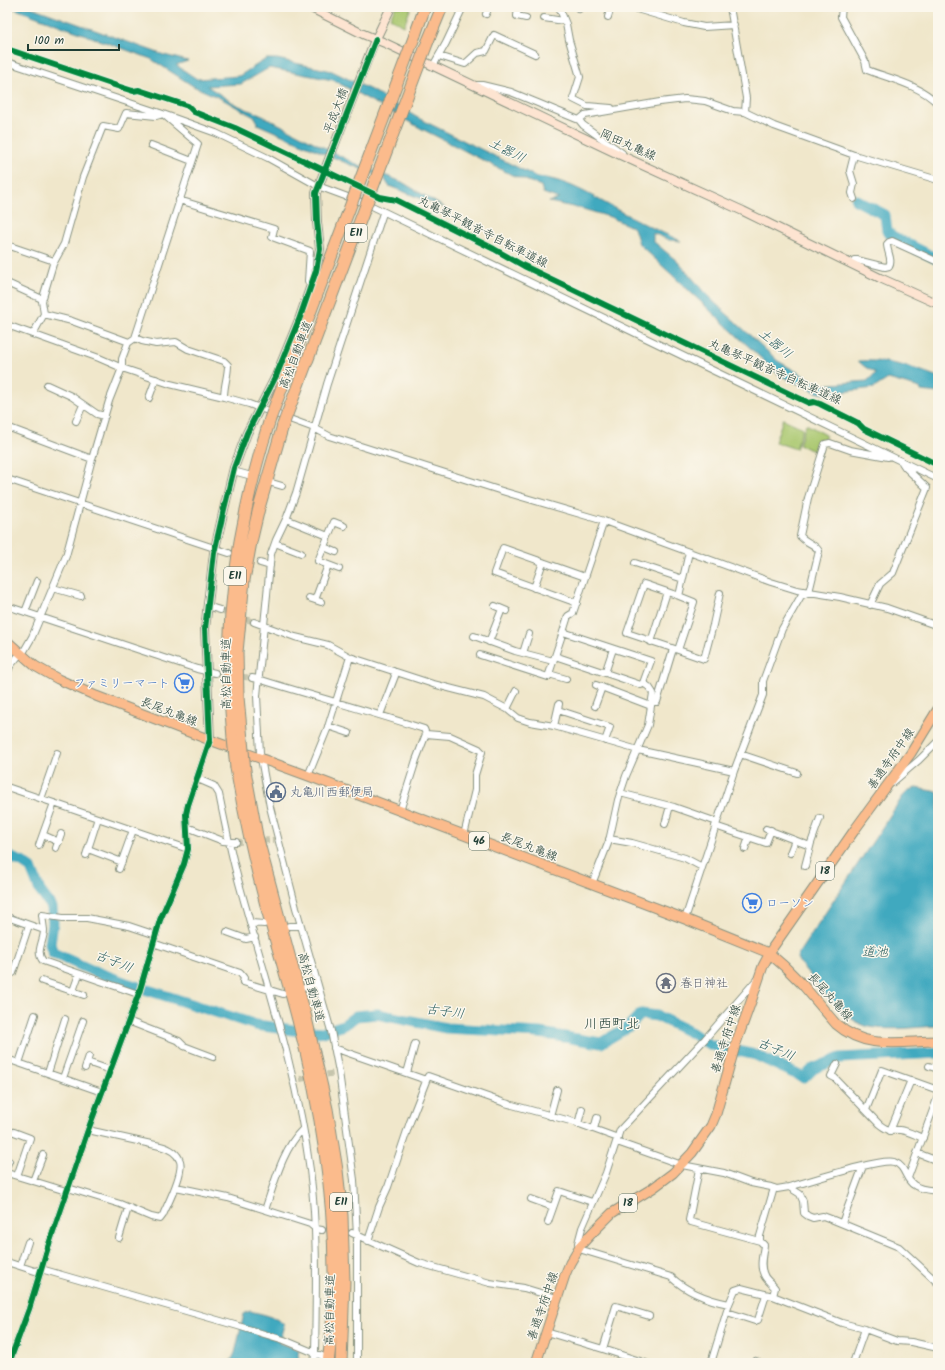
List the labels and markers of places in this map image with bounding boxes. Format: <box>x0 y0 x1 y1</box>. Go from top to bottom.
supermarket icon: ファミリーマート <box>173 672 195 694</box>
place label: ファミリーマート <box>74 674 170 693</box>
public building icon: 丸亀川西郵便局 <box>265 781 287 803</box>
place label: 丸亀川西郵便局 <box>290 783 374 802</box>
supermarket icon: ローソン <box>741 892 763 914</box>
place label: ローソン <box>766 894 814 913</box>
temple icon: 春日神社 <box>655 972 677 994</box>
place label: 春日神社 <box>680 974 728 993</box>

